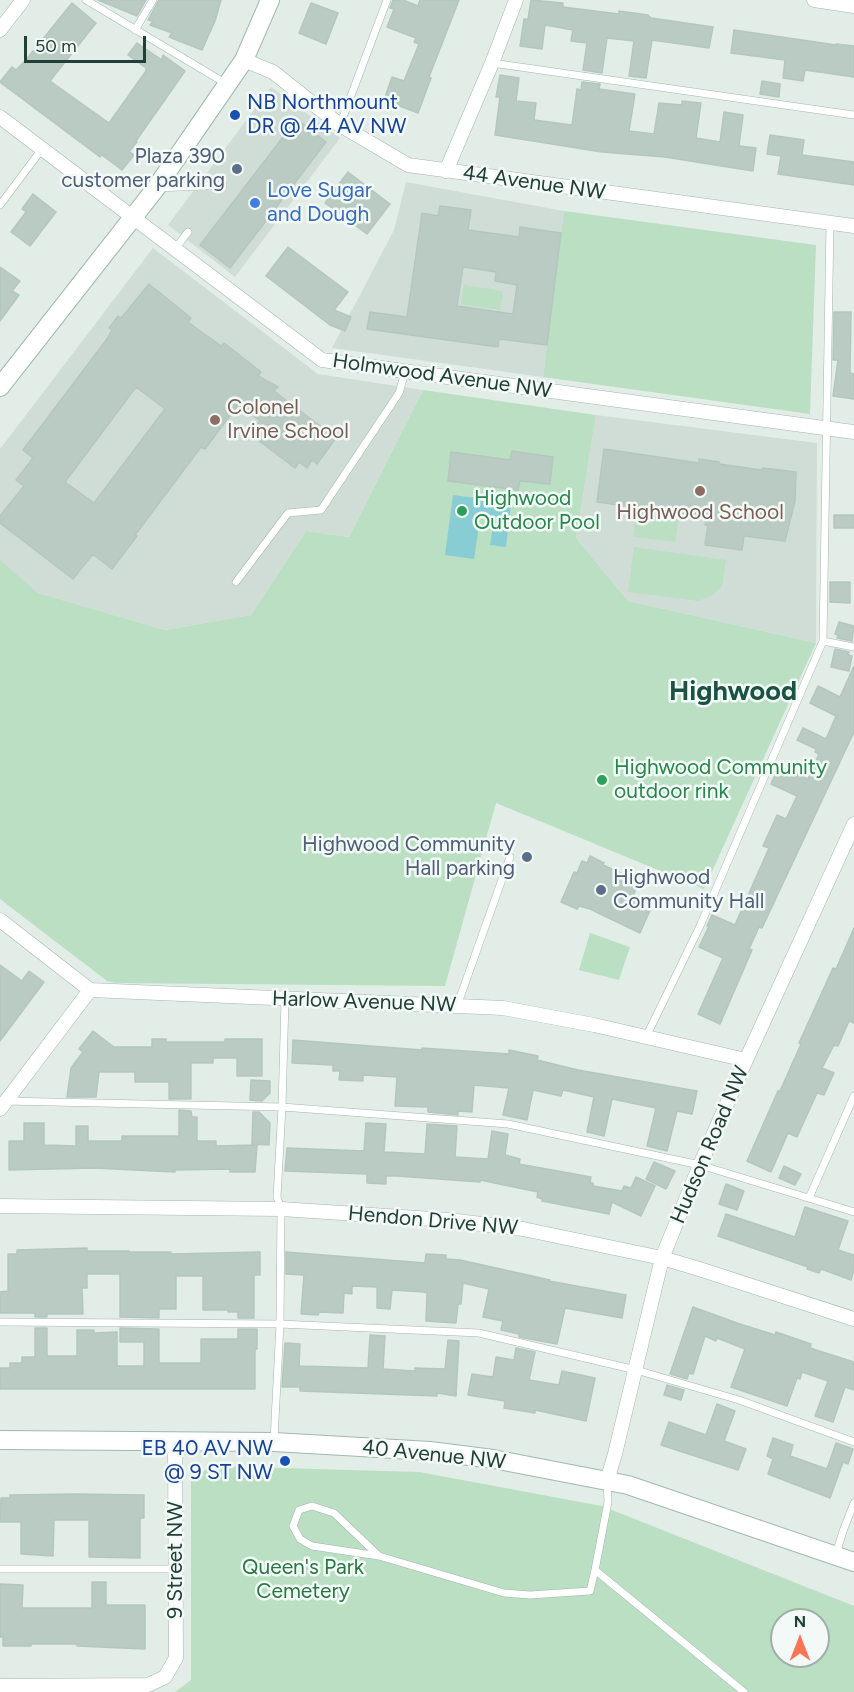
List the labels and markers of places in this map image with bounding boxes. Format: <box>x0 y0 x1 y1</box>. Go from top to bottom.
place label: NB Northmount DR @ 44 AV NW <box>247 90 406 140</box>
marker: NB Northmount DR @ 44 AV NW <box>228 108 242 122</box>
place label: Plaza 390 customer parking <box>61 144 225 194</box>
marker: Plaza 390 customer parking <box>230 162 244 176</box>
place label: Love Sugar and Dough <box>267 178 372 228</box>
marker: Love Sugar and Dough <box>248 196 262 210</box>
place label: Colonel Irvine School <box>227 395 349 445</box>
marker: Colonel Irvine School <box>208 413 222 427</box>
marker: Highwood School <box>693 484 707 498</box>
place label: Highwood Outdoor Pool <box>474 486 600 536</box>
place label: Highwood School <box>616 500 784 526</box>
marker: Highwood Outdoor Pool <box>455 504 469 518</box>
place label: Highwood Community outdoor rink <box>614 755 827 805</box>
marker: Highwood Community outdoor rink <box>595 773 609 787</box>
place label: Highwood Community Hall parking <box>302 832 515 882</box>
marker: Highwood Community Hall parking <box>520 850 534 864</box>
place label: Highwood Community Hall <box>613 865 764 915</box>
marker: Highwood Community Hall <box>594 883 608 897</box>
place label: EB 40 AV NW @ 9 ST NW <box>141 1436 273 1486</box>
marker: EB 40 AV NW @ 9 ST NW <box>278 1454 292 1468</box>

